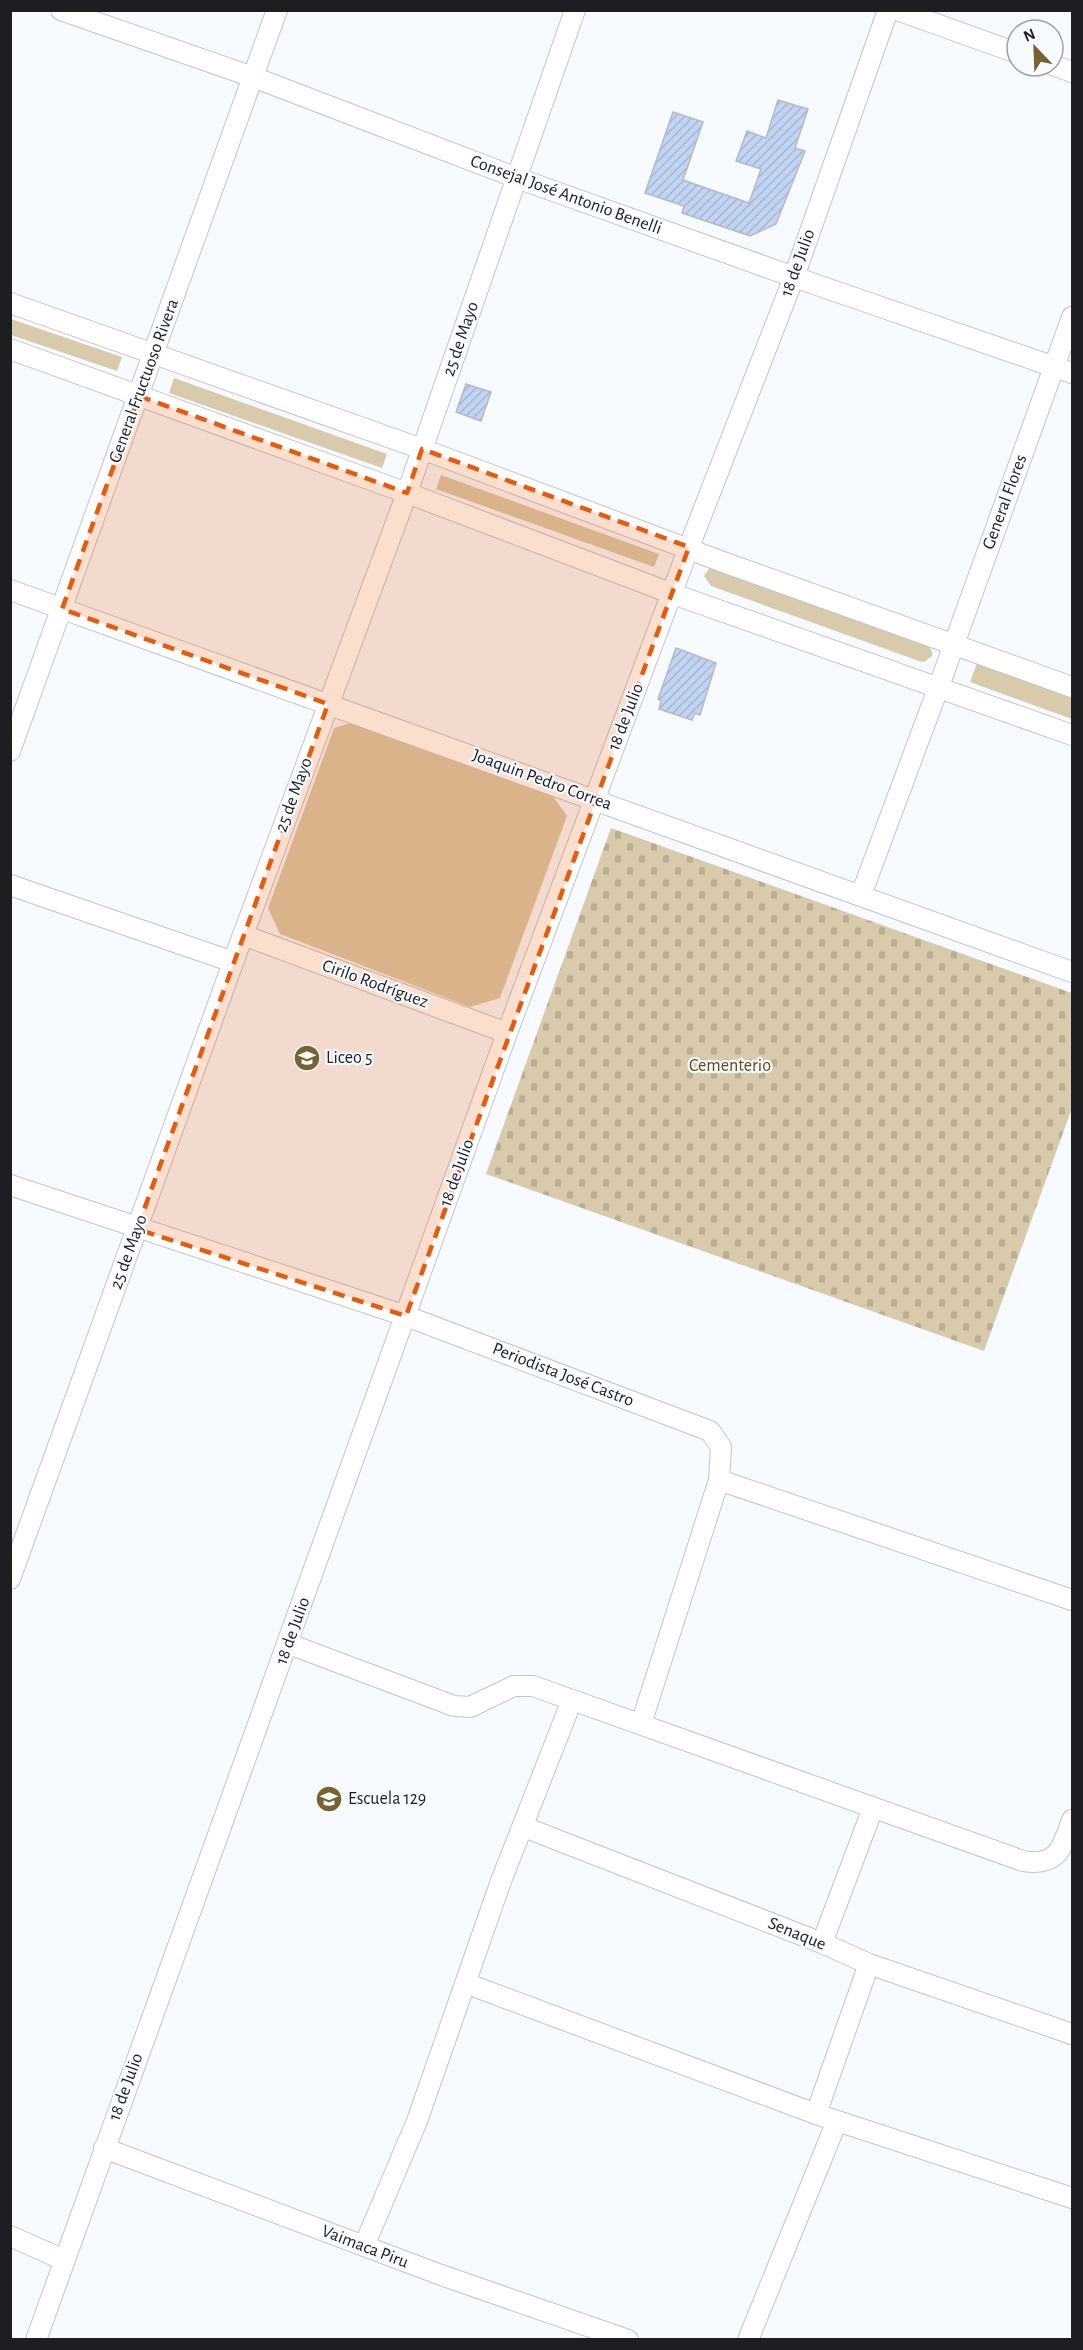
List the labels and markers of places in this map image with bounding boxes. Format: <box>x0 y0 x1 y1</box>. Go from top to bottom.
school or university icon: Liceo 5 <box>292 1043 322 1073</box>
place label: Liceo 5 <box>326 1049 372 1067</box>
school or university icon: Escuela 129 <box>314 1784 344 1814</box>
place label: Escuela 129 <box>348 1790 426 1808</box>

